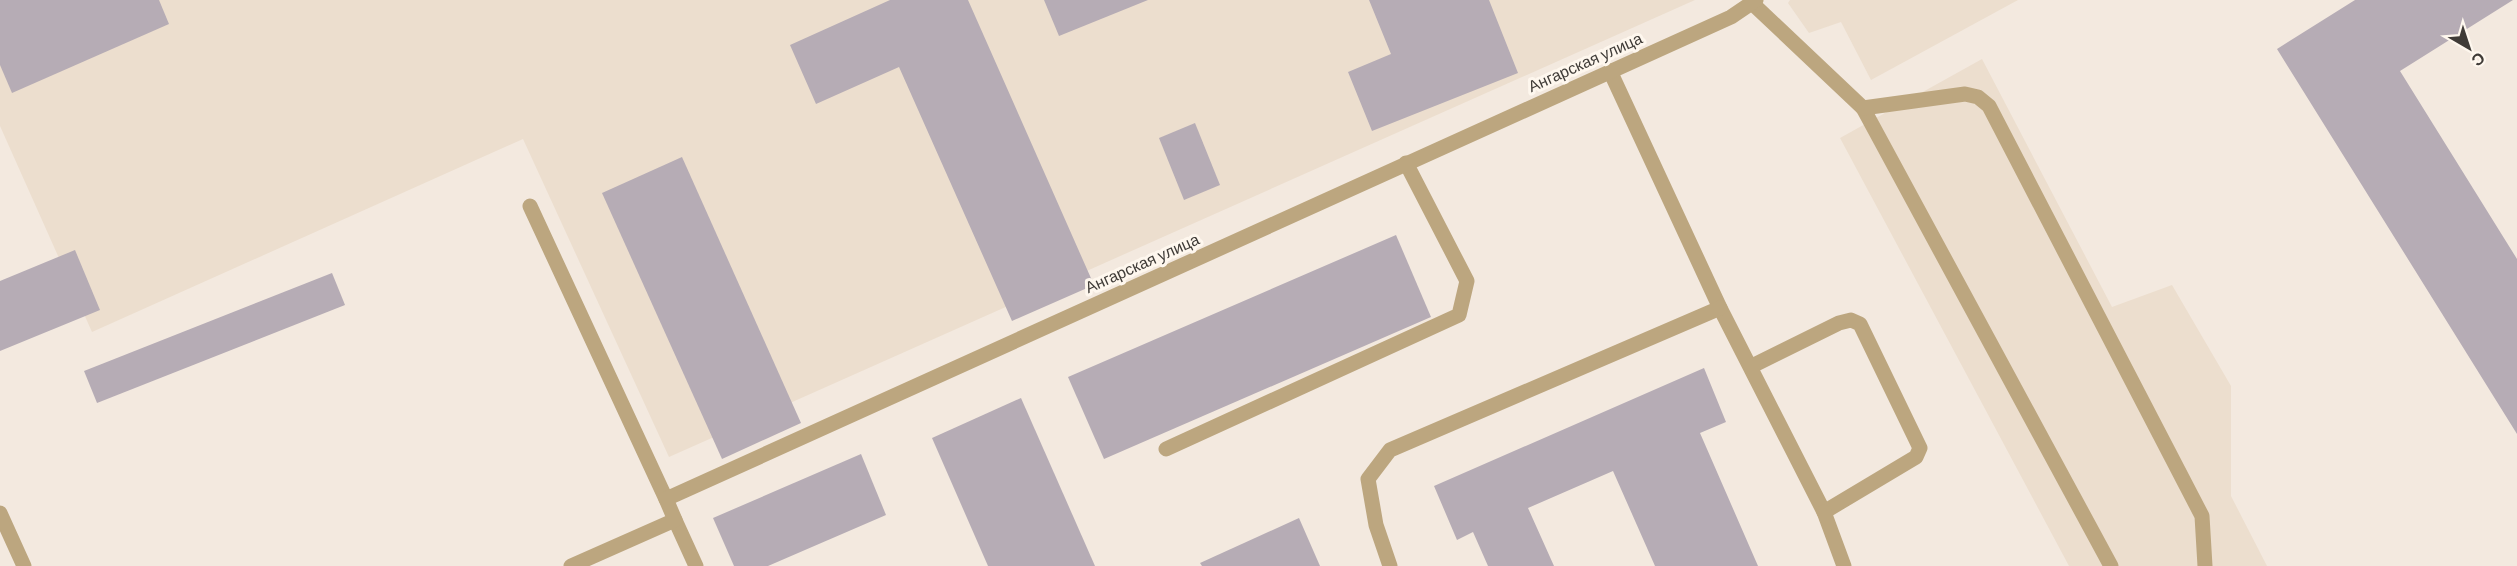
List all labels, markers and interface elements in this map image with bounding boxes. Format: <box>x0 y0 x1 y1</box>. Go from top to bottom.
north arrow <box>2439 18 2499 78</box>
street label: Ангарская улица <box>1525 28 1645 95</box>
text: С <box>2468 49 2489 71</box>
street label: Ангарская улица <box>1082 229 1202 296</box>

